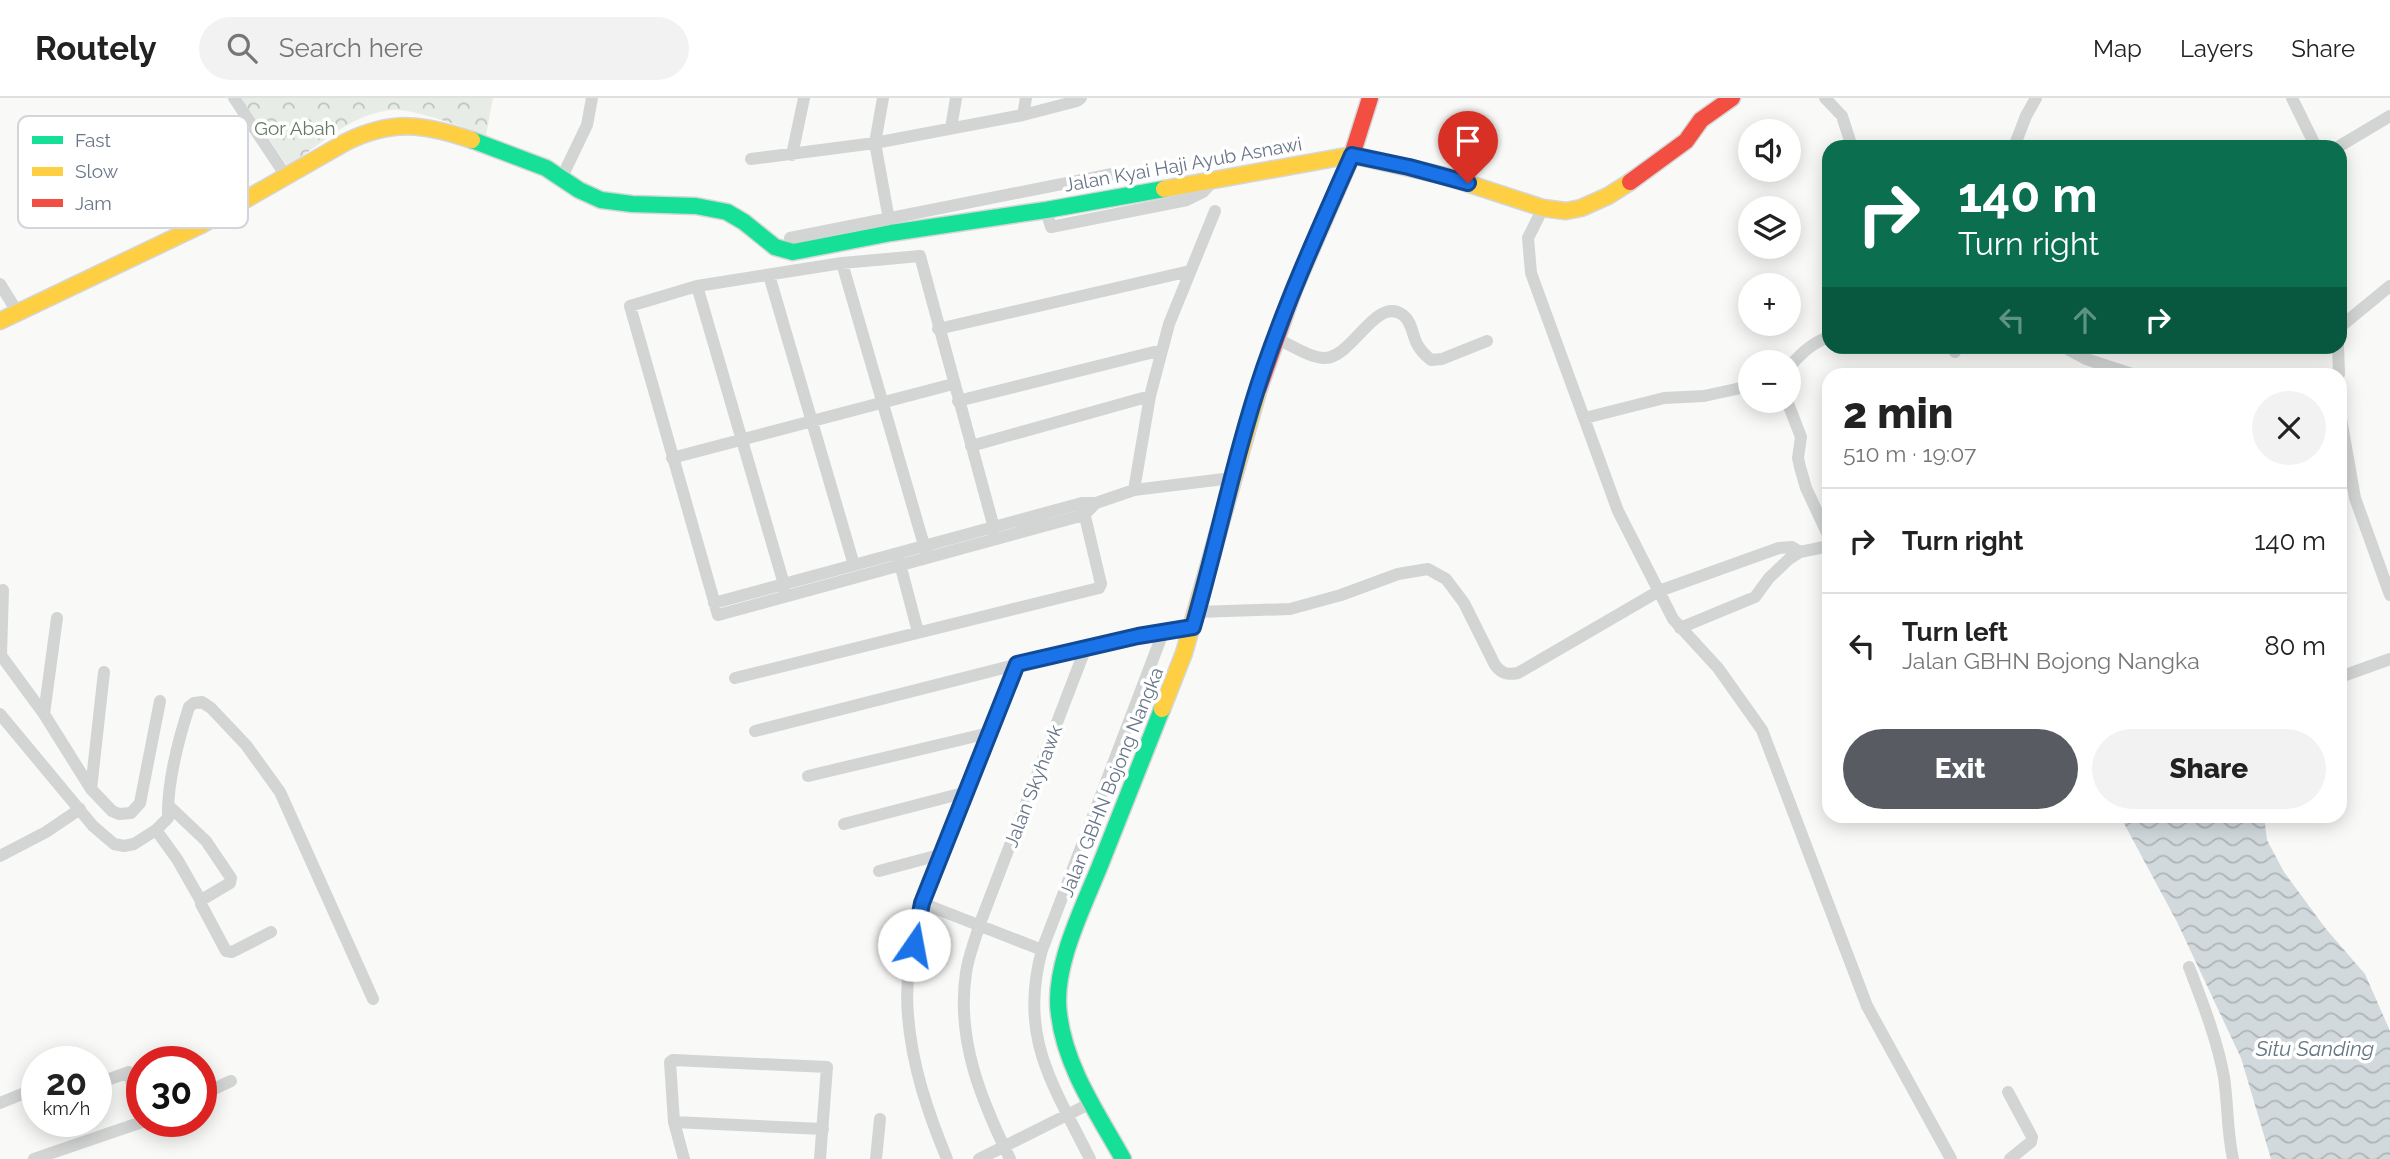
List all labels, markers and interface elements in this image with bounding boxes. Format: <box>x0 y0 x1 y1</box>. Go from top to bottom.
search box <box>199 17 689 80</box>
text: Routely <box>35 29 157 68</box>
icon: search <box>223 29 261 67</box>
text: Search here <box>279 33 423 63</box>
text: Map <box>2093 34 2142 63</box>
text: Layers <box>2180 34 2253 63</box>
text: Share <box>2291 34 2355 63</box>
pin <box>1438 111 1498 183</box>
legend <box>18 116 248 228</box>
park label: Gor Abah <box>254 117 336 139</box>
map controls <box>1738 119 1801 413</box>
button: sound <box>1738 119 1801 182</box>
icon: arrive <box>1449 122 1487 160</box>
text: Fast <box>75 129 111 151</box>
street label: Jalan Kyai Haji Ayub Asnawi <box>1062 132 1304 196</box>
text: Slow <box>75 160 119 182</box>
text: 140 m <box>1958 166 2098 223</box>
icon: right <box>1843 168 1934 259</box>
text: Jam <box>75 192 112 214</box>
button: layers <box>1738 196 1801 259</box>
text: Turn right <box>1958 225 2099 262</box>
button: + <box>1738 273 1801 336</box>
icon: left <box>1993 301 2031 339</box>
icon: ahead <box>2066 301 2104 339</box>
icon: right <box>2139 301 2177 339</box>
button: − <box>1738 350 1801 413</box>
text: 2 min <box>1843 389 1953 438</box>
button: close <box>2252 391 2326 465</box>
text: 510 m · 19:07 <box>1843 440 1976 467</box>
icon: right <box>1843 522 1881 560</box>
text: Turn right <box>1902 526 2023 556</box>
text: 140 m <box>2254 526 2326 556</box>
text: Turn left <box>1902 617 2008 647</box>
icon: left <box>1843 627 1881 665</box>
text: 80 m <box>2264 631 2326 661</box>
text: Jalan GBHN Bojong Nangka <box>1902 647 2200 674</box>
street label: Jalan GBHN Bojong Nangka <box>1055 664 1167 900</box>
street label: Jalan Skyhawk <box>1000 722 1066 850</box>
button: Exit <box>1843 729 2078 809</box>
button: Share <box>2092 729 2326 809</box>
position arrow <box>877 908 951 982</box>
water label: Situ Sanding <box>2255 1036 2374 1061</box>
speed limit sign: 30 <box>126 1046 217 1137</box>
text: 20 <box>46 1062 87 1103</box>
text: km/h <box>43 1098 90 1119</box>

